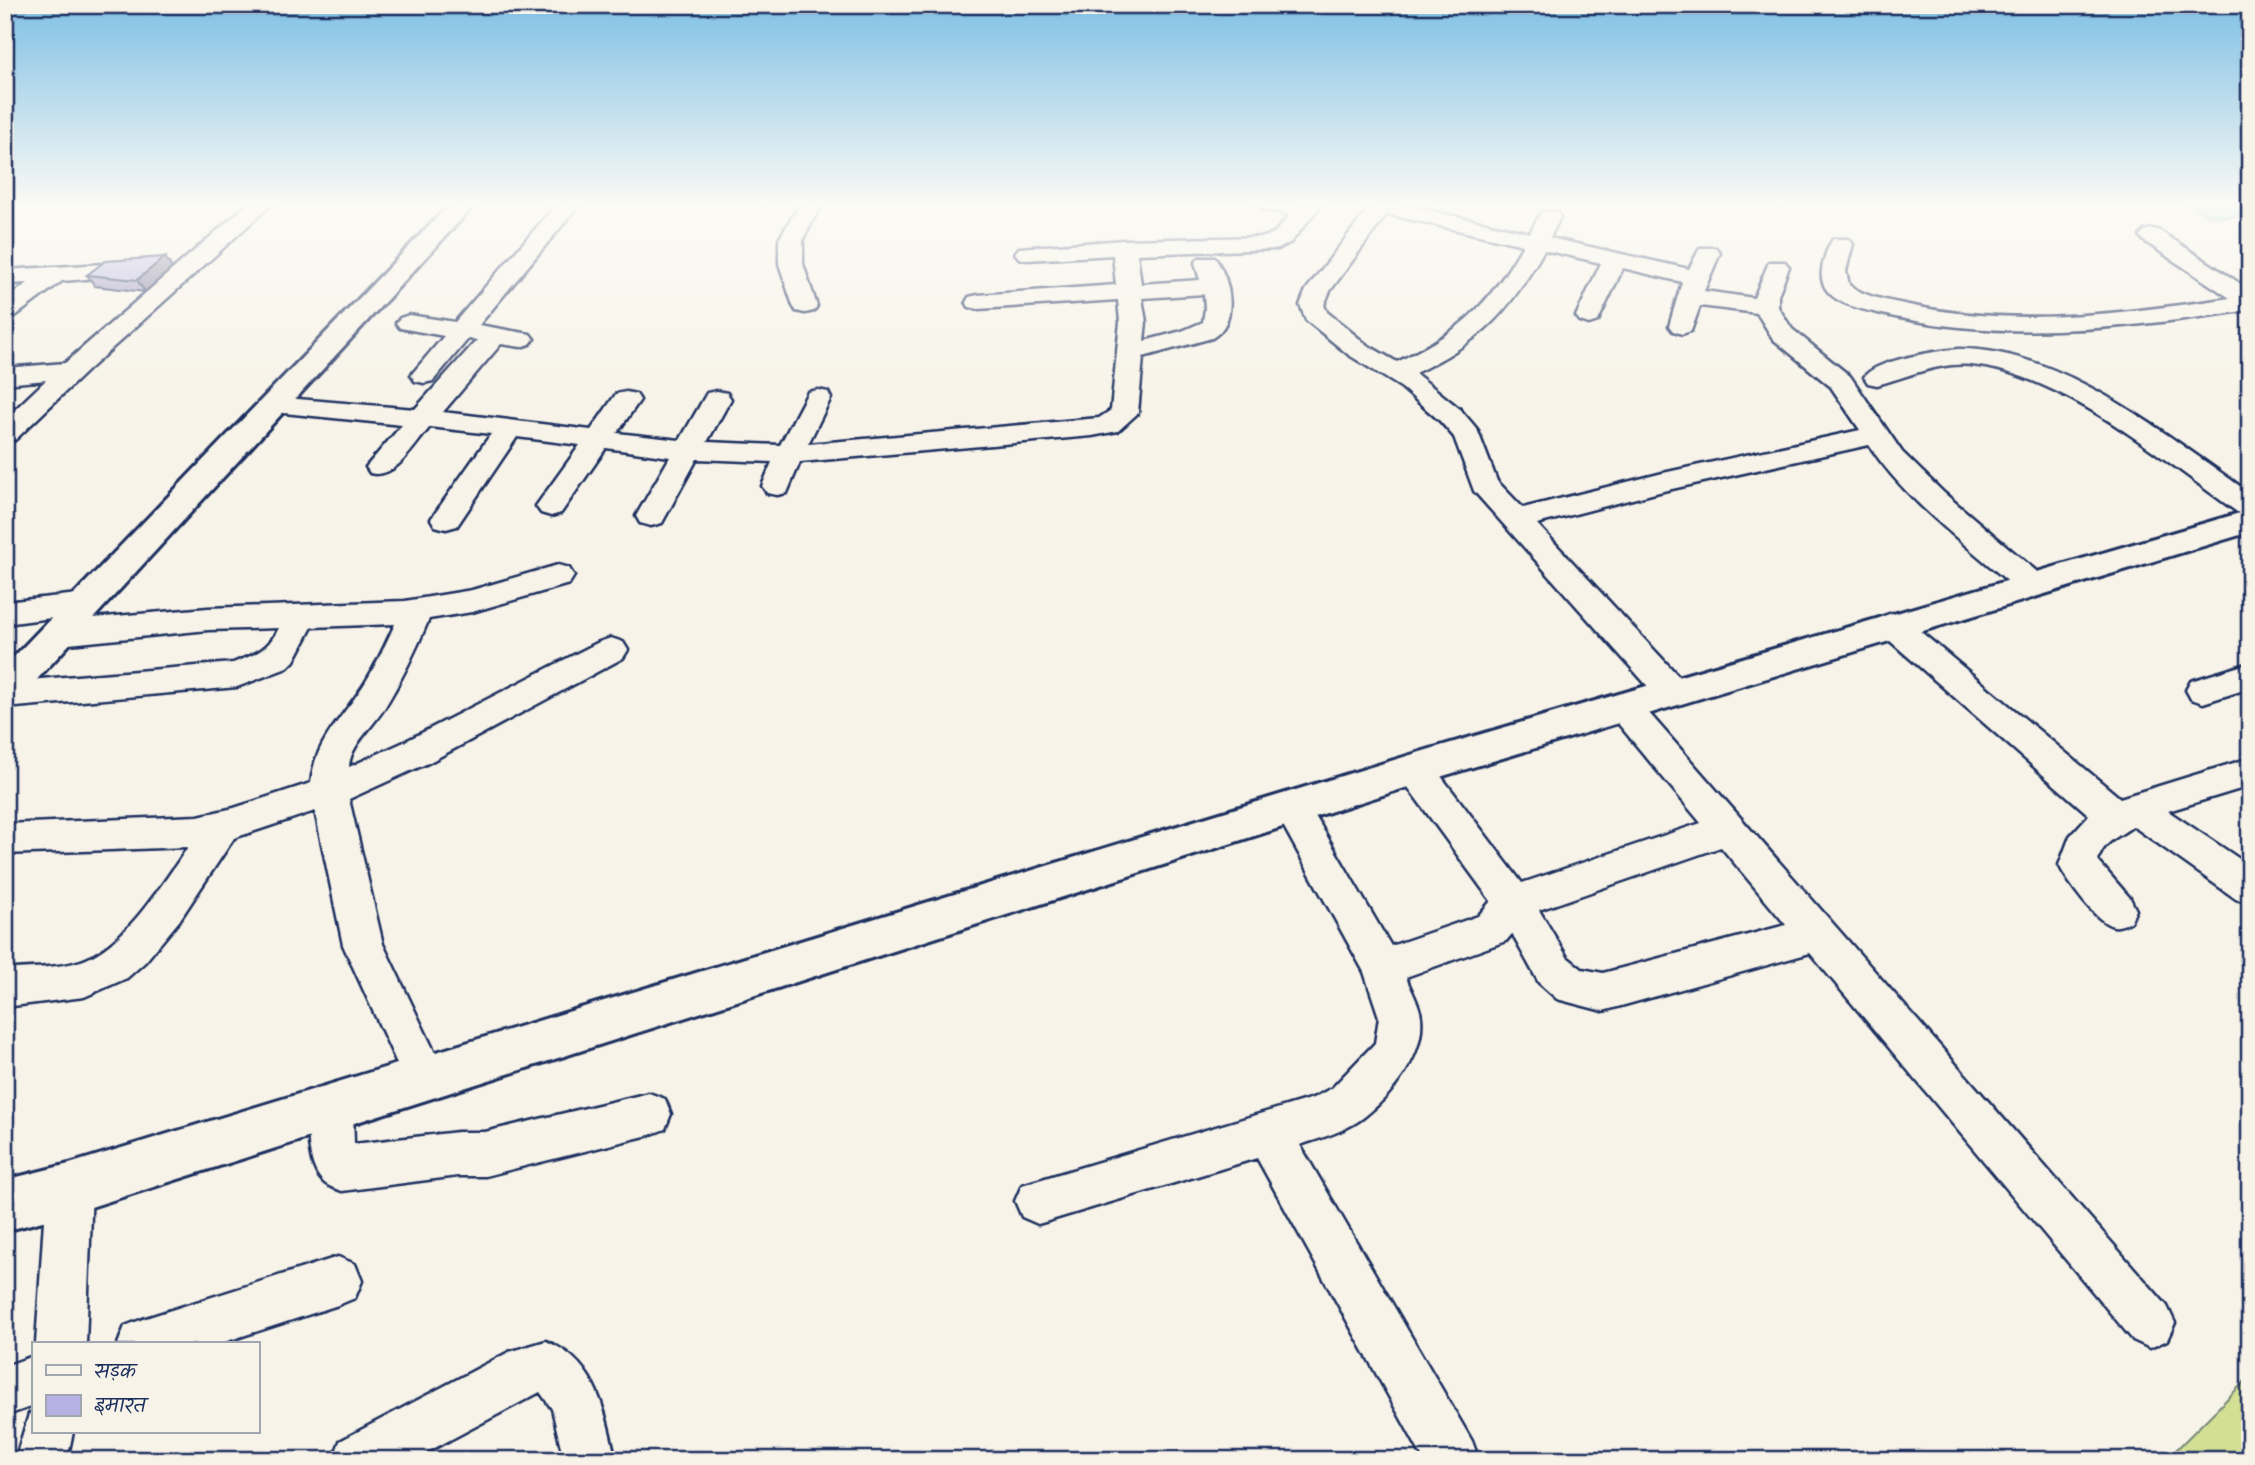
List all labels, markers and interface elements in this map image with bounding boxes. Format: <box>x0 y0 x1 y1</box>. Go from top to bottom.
legend <box>32 1342 259 1434</box>
text: सड़क <box>94 1356 139 1389</box>
text: इमारत <box>94 1390 149 1423</box>

